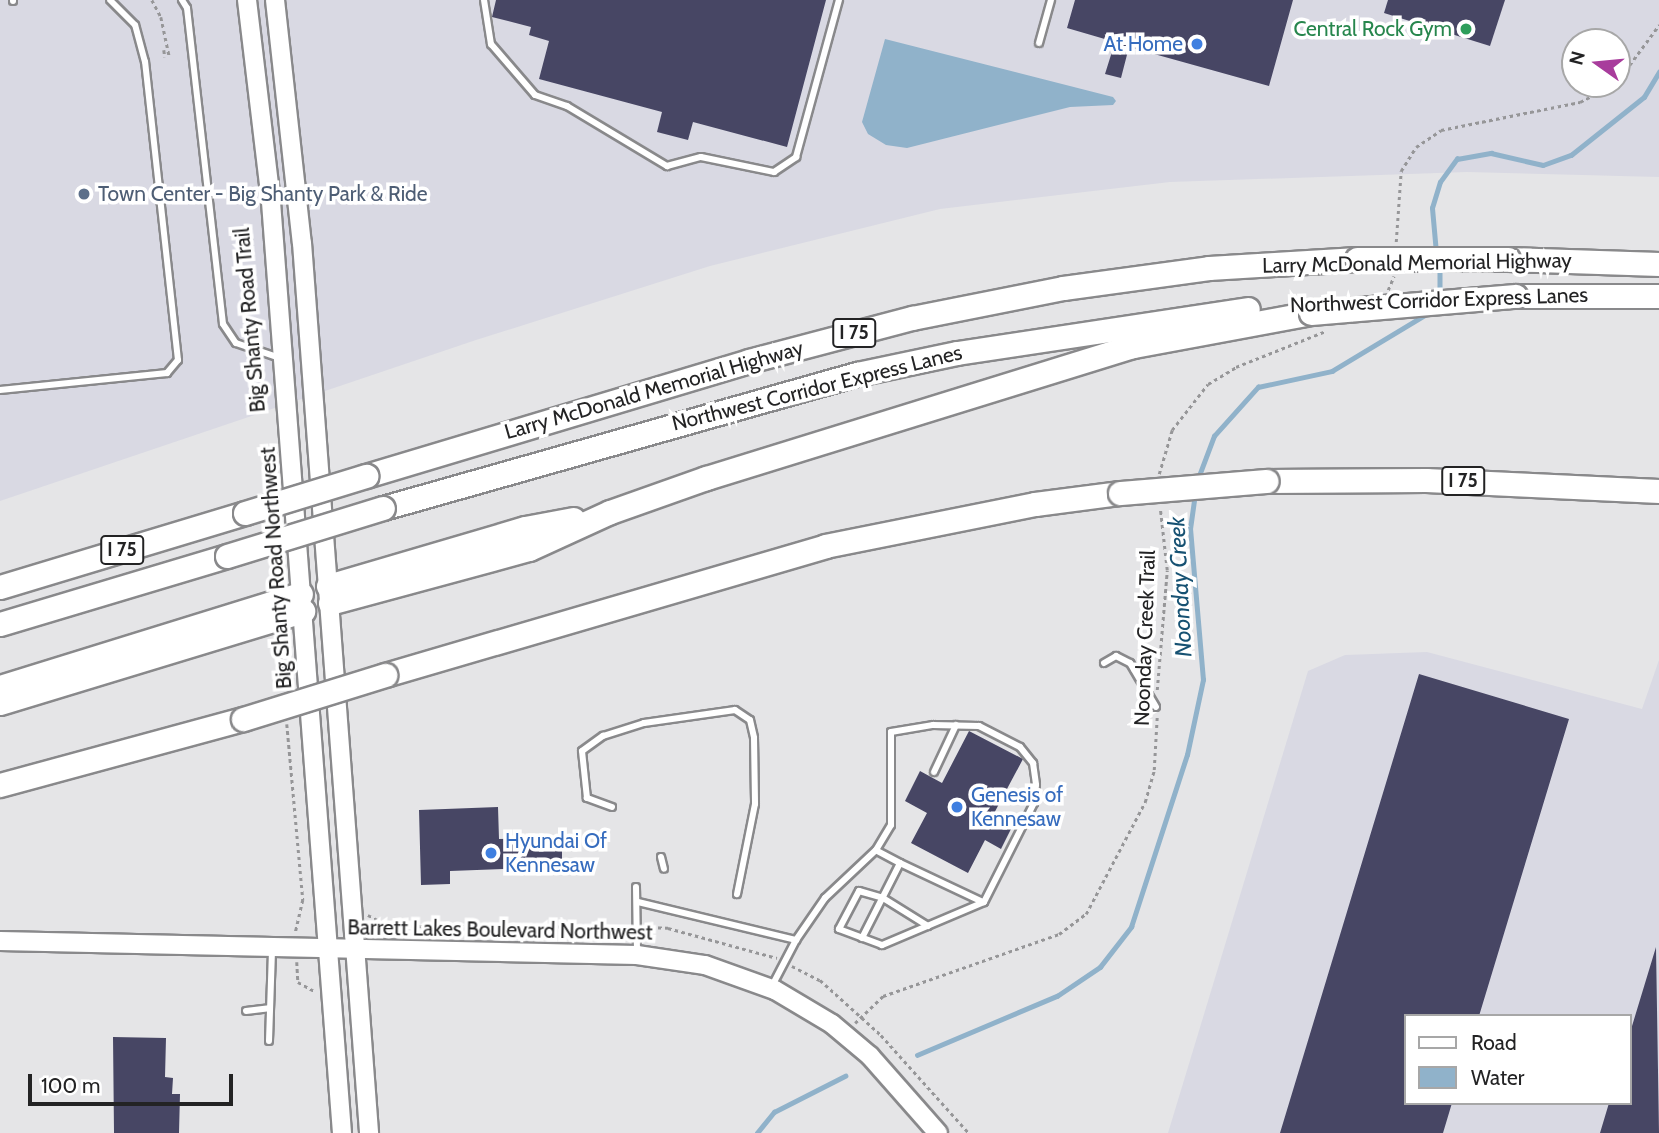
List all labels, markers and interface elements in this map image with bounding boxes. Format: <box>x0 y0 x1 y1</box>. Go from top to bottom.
place label: Central Rock Gym <box>1293 16 1452 42</box>
marker: Central Rock Gym <box>1458 21 1474 37</box>
north arrow <box>1561 28 1631 98</box>
place label: At Home <box>1104 31 1183 57</box>
marker: At Home <box>1189 36 1205 52</box>
text: N <box>1564 48 1590 67</box>
place label: Town Center - Big Shanty Park & Ride <box>98 181 427 207</box>
marker: Town Center - Big Shanty Park & Ride <box>76 186 92 202</box>
street label: Big Shanty Road Trail <box>229 227 271 413</box>
street label: Larry McDonald Memorial Highway <box>1262 248 1572 278</box>
street label: Northwest Corridor Express Lanes <box>1290 282 1588 318</box>
road number: I 75 <box>831 318 877 348</box>
street label: Larry McDonald Memorial Highway <box>502 335 806 445</box>
street label: Northwest Corridor Express Lanes <box>669 340 965 436</box>
street label: Big Shanty Road Northwest <box>255 446 297 690</box>
road number: I 75 <box>1440 466 1486 496</box>
water label: Noonday Creek <box>1163 516 1197 658</box>
road number: I 75 <box>99 534 145 566</box>
street label: Noonday Creek Trail <box>1129 550 1161 726</box>
place label: Genesis of Kennesaw <box>971 782 1063 832</box>
marker: Genesis of Kennesaw <box>949 799 965 815</box>
place label: Hyundai Of Kennesaw <box>505 828 607 878</box>
marker: Hyundai Of Kennesaw <box>483 845 499 861</box>
street label: Barrett Lakes Boulevard Northwest <box>347 915 653 945</box>
legend <box>1404 1014 1631 1105</box>
text: Road <box>1471 1030 1517 1055</box>
scale bar <box>32 1060 236 1104</box>
text: Water <box>1471 1065 1524 1090</box>
text: 100 m <box>41 1073 100 1098</box>

